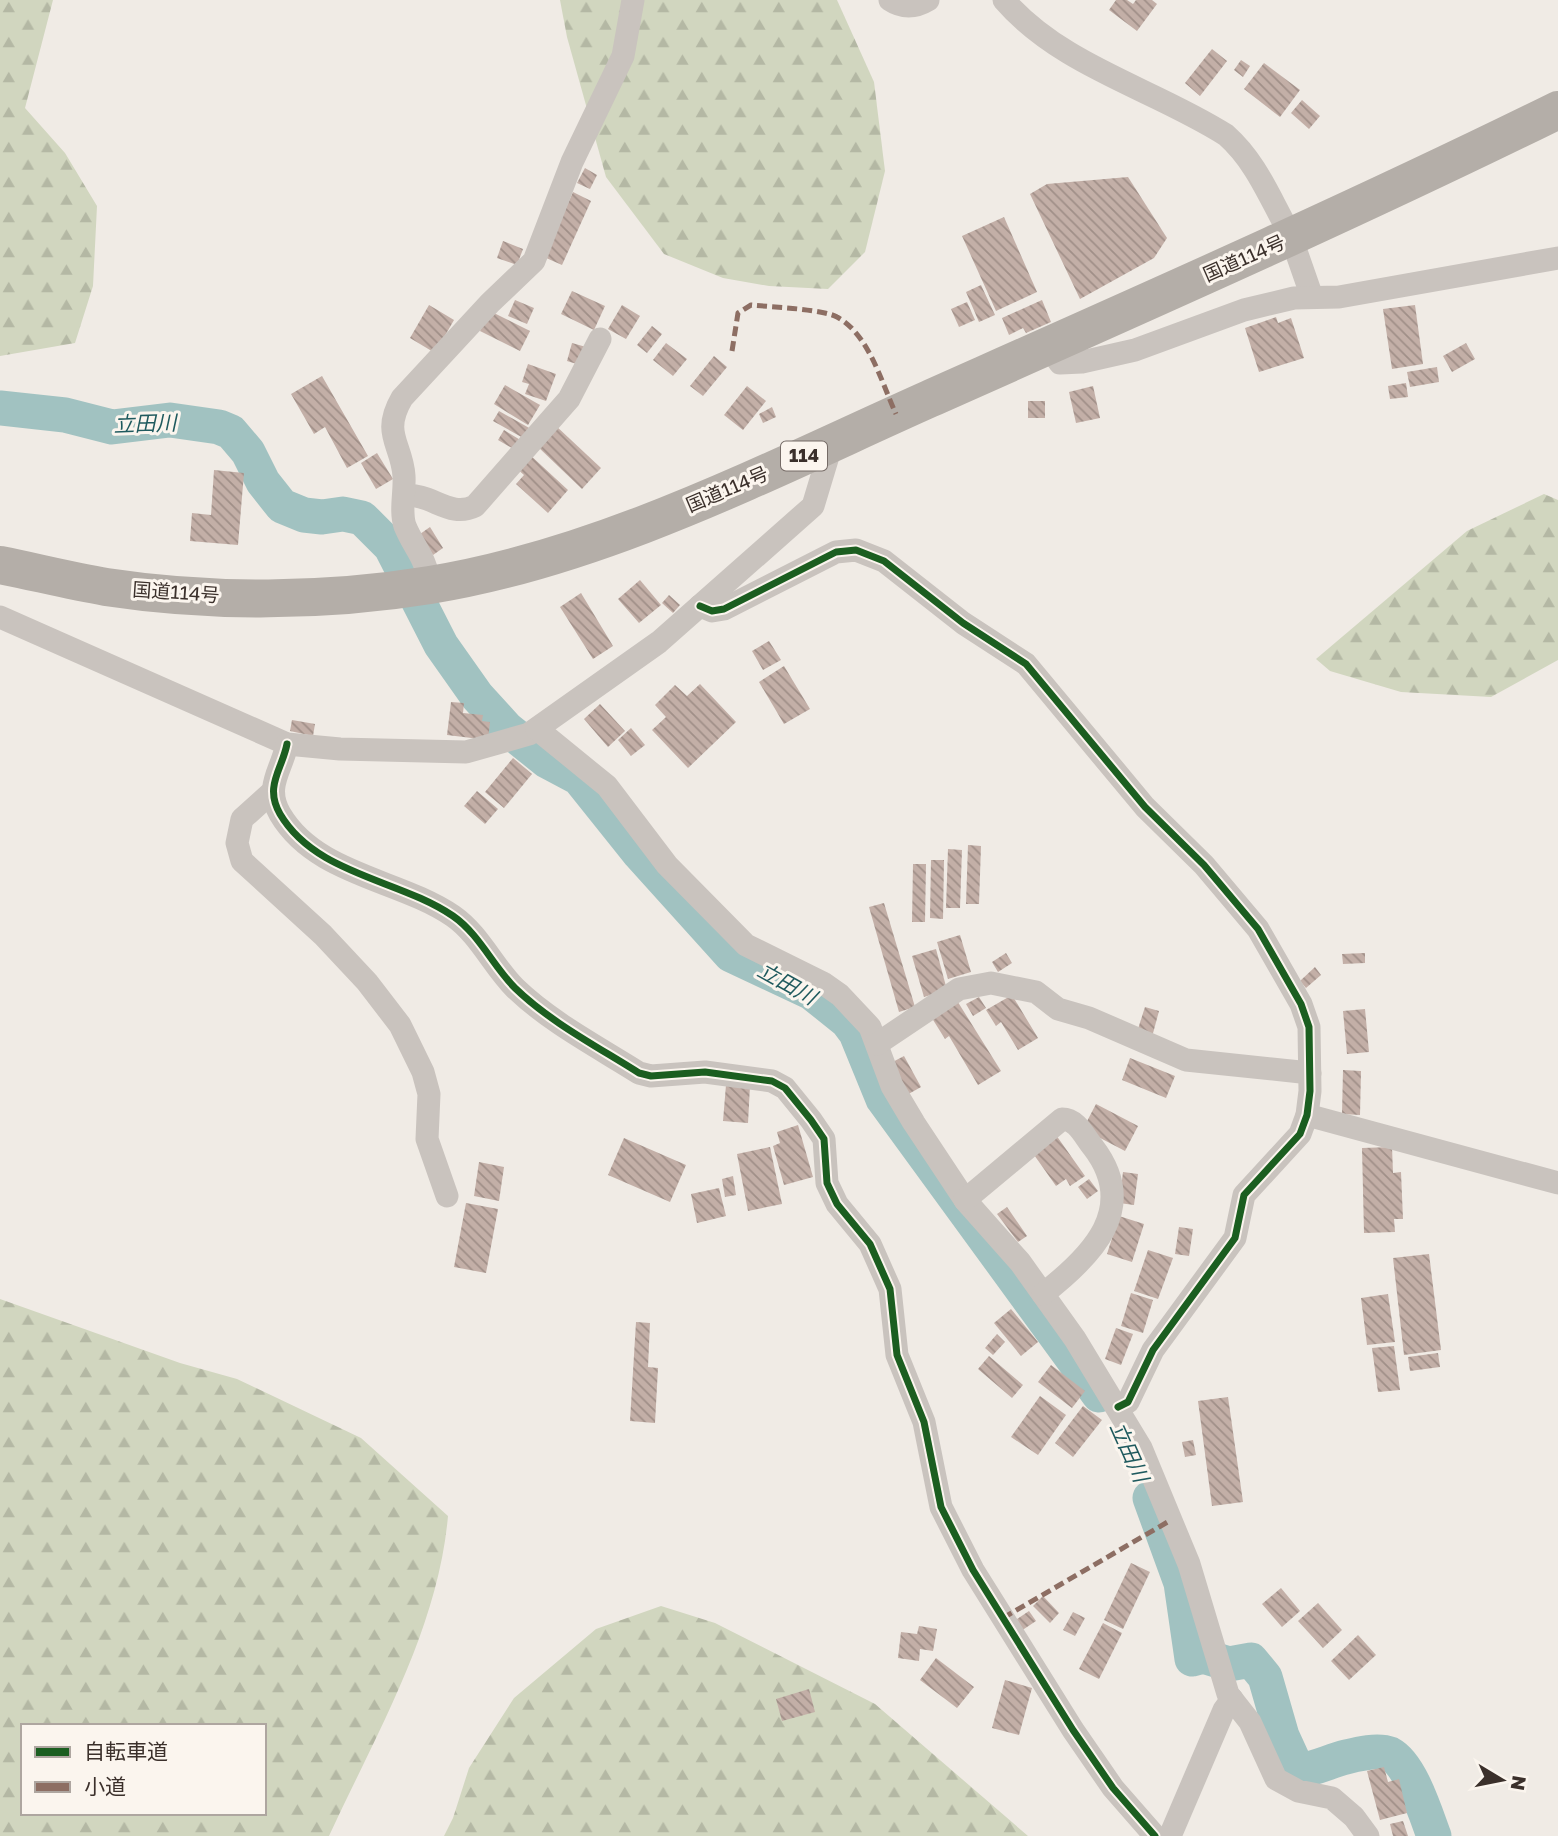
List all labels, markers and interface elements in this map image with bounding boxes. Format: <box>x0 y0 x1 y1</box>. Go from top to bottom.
street label: 国道114号 <box>1199 229 1288 286</box>
water label: 立田川 <box>113 409 179 437</box>
road number: 114 <box>781 442 827 470</box>
street label: 国道114号 <box>682 461 771 516</box>
street label: 国道114号 <box>132 577 220 606</box>
water label: 立田川 <box>754 956 823 1011</box>
water label: 立田川 <box>1105 1418 1155 1487</box>
legend <box>21 1724 266 1815</box>
text: 自転車道 <box>84 1738 168 1764</box>
north arrow <box>1467 1745 1537 1815</box>
text: 小道 <box>84 1773 126 1799</box>
text: N <box>1507 1774 1532 1792</box>

